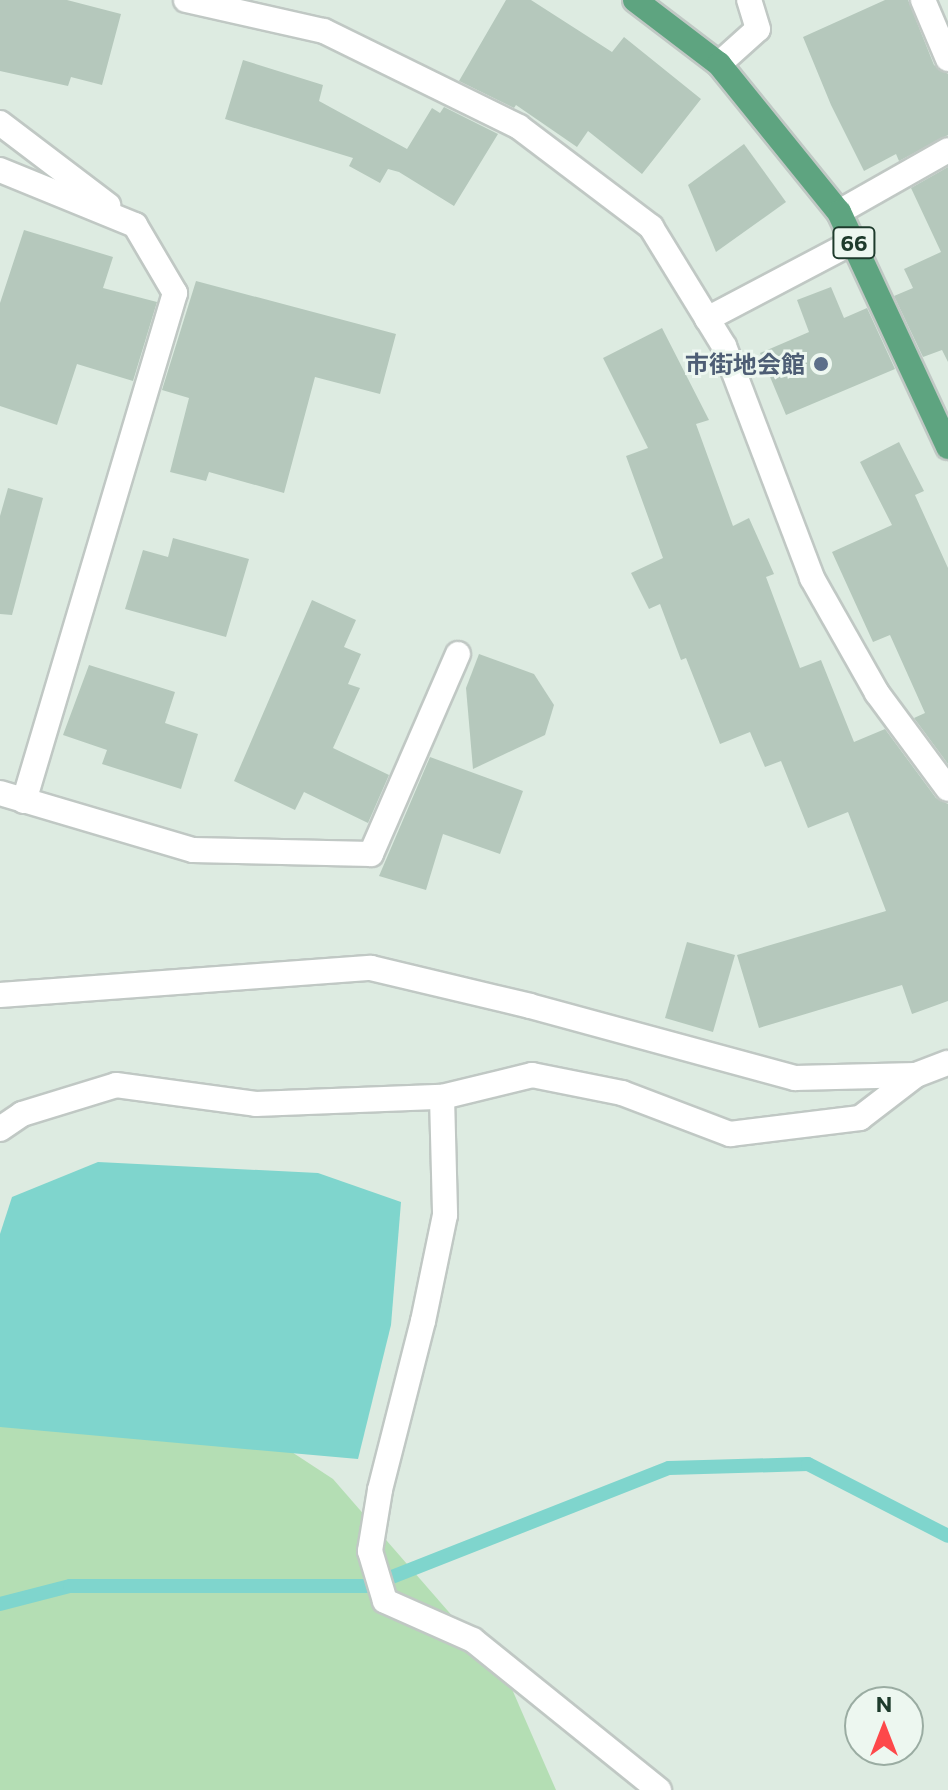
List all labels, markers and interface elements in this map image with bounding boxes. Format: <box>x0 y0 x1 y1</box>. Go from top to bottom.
road number: 66 <box>832 225 876 261</box>
place label: 市街地会館 <box>685 350 805 378</box>
marker: 市街地会館 <box>812 355 830 373</box>
north arrow <box>844 1686 924 1766</box>
text: N <box>876 1690 892 1717</box>

